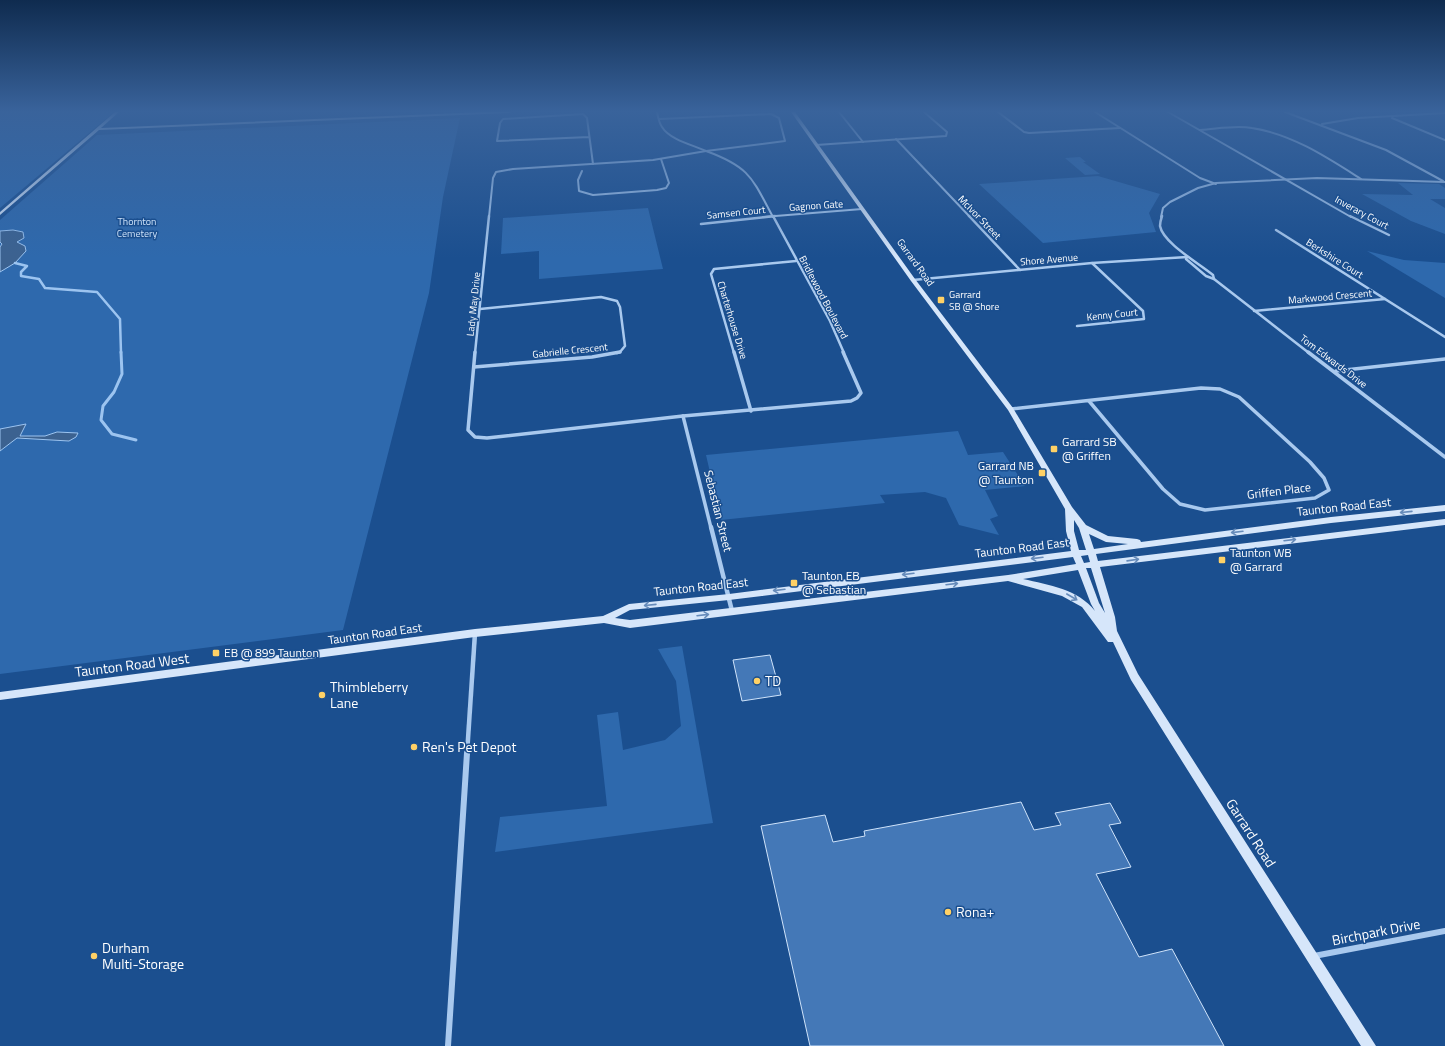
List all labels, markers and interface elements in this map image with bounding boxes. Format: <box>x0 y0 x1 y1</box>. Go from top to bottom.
street label: McIvor Street <box>955 192 1005 243</box>
street label: Inverary Court <box>1332 192 1392 233</box>
street label: Gagnon Gate <box>788 196 844 215</box>
street label: Samsen Court <box>706 202 767 223</box>
park label: Thornton Cemetery <box>117 214 157 241</box>
street label: Garrard Road <box>893 235 938 289</box>
street label: Berkshire Court <box>1303 235 1367 282</box>
street label: Shore Avenue <box>1020 250 1079 269</box>
street label: Bridlewood Boulevard <box>795 253 852 342</box>
street label: Lady May Drive <box>463 271 484 337</box>
street label: Charterhouse Drive <box>714 279 752 361</box>
street label: Markwood Crescent <box>1288 285 1373 308</box>
place label: Garrard SB @ Shore <box>949 287 999 314</box>
marker: Garrard SB @ Shore <box>936 295 946 305</box>
street label: Kenny Court <box>1086 304 1139 325</box>
street label: Tom Edwards Drive <box>1297 331 1370 392</box>
street label: Gabrielle Crescent <box>532 339 609 362</box>
place label: Garrard SB @ Griffen <box>1062 432 1117 465</box>
marker: Garrard SB @ Griffen <box>1049 444 1059 454</box>
place label: Garrard NB @ Taunton <box>978 456 1034 489</box>
street label: Sebastian Street <box>699 468 738 554</box>
marker: Garrard NB @ Taunton <box>1037 468 1047 478</box>
street label: Griffen Place <box>1246 477 1312 504</box>
street label: Taunton Road East <box>1296 492 1393 521</box>
one-way arrow <box>1400 508 1413 516</box>
one-way arrow <box>1231 528 1244 536</box>
street label: Taunton Road East <box>974 532 1071 563</box>
one-way arrow <box>1283 536 1296 544</box>
place label: Taunton WB @ Garrard <box>1230 543 1292 576</box>
one-way arrow <box>1031 554 1044 561</box>
marker: Taunton WB @ Garrard <box>1217 555 1227 565</box>
one-way arrow <box>1126 556 1139 564</box>
place label: Taunton EB @ Sebastian <box>802 566 866 599</box>
one-way arrow <box>902 570 915 578</box>
street label: Taunton Road East <box>653 572 750 601</box>
marker: Taunton EB @ Sebastian <box>789 578 799 588</box>
one-way arrow <box>945 581 958 588</box>
one-way arrow <box>773 586 786 594</box>
one-way arrow <box>1066 593 1078 601</box>
one-way arrow <box>644 601 657 608</box>
one-way arrow <box>696 611 709 619</box>
street label: Taunton Road East <box>327 617 424 650</box>
place label: EB @ 899 Taunton <box>224 643 319 662</box>
street label: Taunton Road West <box>74 647 190 682</box>
marker: EB @ 899 Taunton <box>211 648 221 658</box>
place label: TD <box>765 670 781 691</box>
place label: Thimbleberry Lane <box>330 676 408 713</box>
marker: TD <box>752 676 762 686</box>
marker: Thimbleberry Lane <box>317 690 327 700</box>
place label: Ren's Pet Depot <box>422 736 516 757</box>
marker: Ren's Pet Depot <box>409 742 419 752</box>
street label: Garrard Road <box>1221 794 1281 871</box>
place label: Rona+ <box>956 901 994 922</box>
marker: Rona+ <box>943 907 953 917</box>
street label: Birchpark Drive <box>1330 913 1422 950</box>
place label: Durham Multi-Storage <box>102 937 184 974</box>
marker: Durham Multi-Storage <box>89 951 99 961</box>

